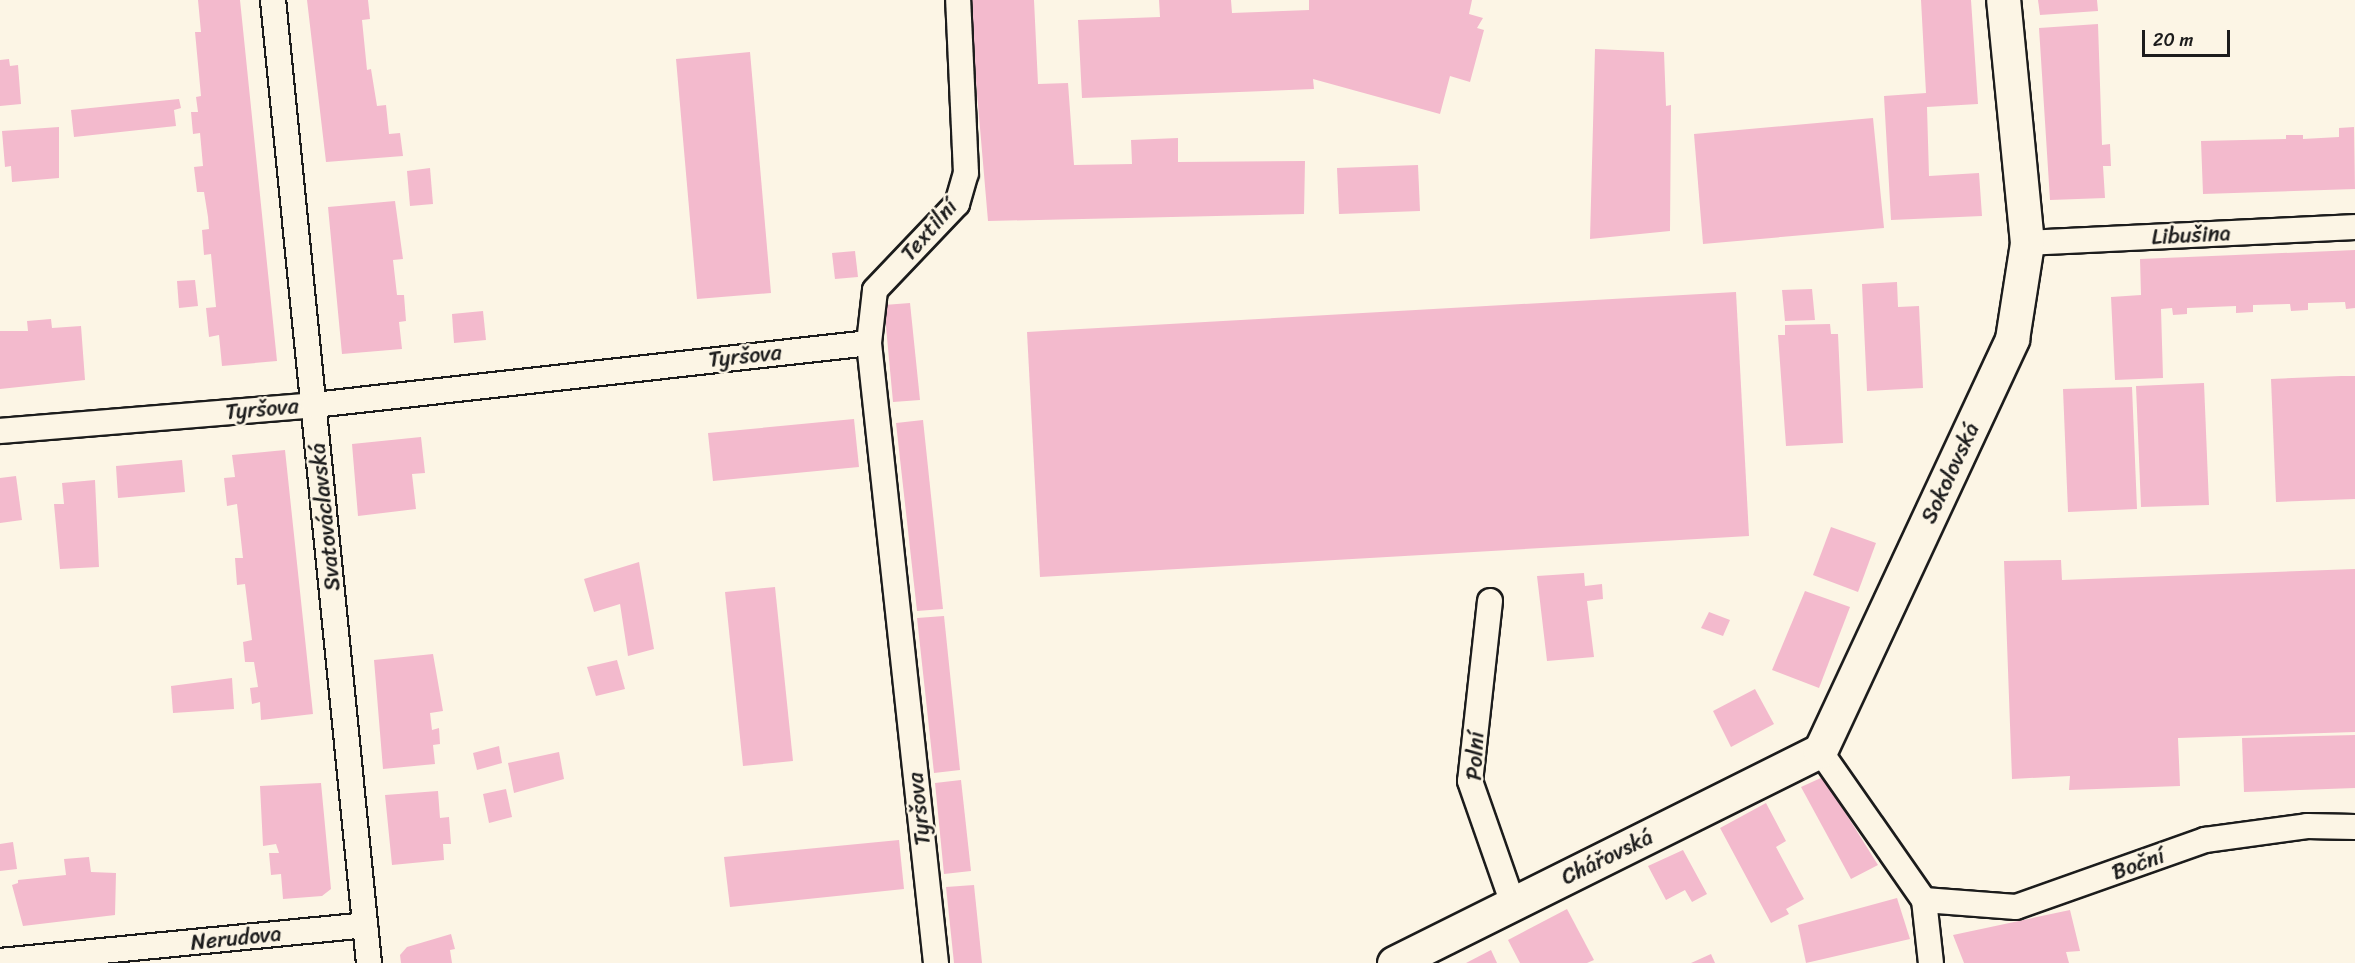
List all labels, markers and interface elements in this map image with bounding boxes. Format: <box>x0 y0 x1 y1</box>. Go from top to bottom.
scale bar <box>2145 18 2234 56</box>
text: 20 m <box>2153 24 2193 56</box>
street label: Textilní <box>895 194 963 266</box>
street label: Libušina <box>2151 220 2231 250</box>
street label: Tyršova <box>707 339 783 373</box>
street label: Tyršova <box>224 393 300 425</box>
street label: Sokolovská <box>1915 418 1985 528</box>
street label: Svatováclavská <box>304 442 346 592</box>
street label: Polní <box>1461 731 1489 781</box>
street label: Tyršova <box>902 771 936 847</box>
street label: Chářovská <box>1557 824 1657 890</box>
street label: Boční <box>2108 842 2168 886</box>
street label: Nerudova <box>189 920 283 956</box>

